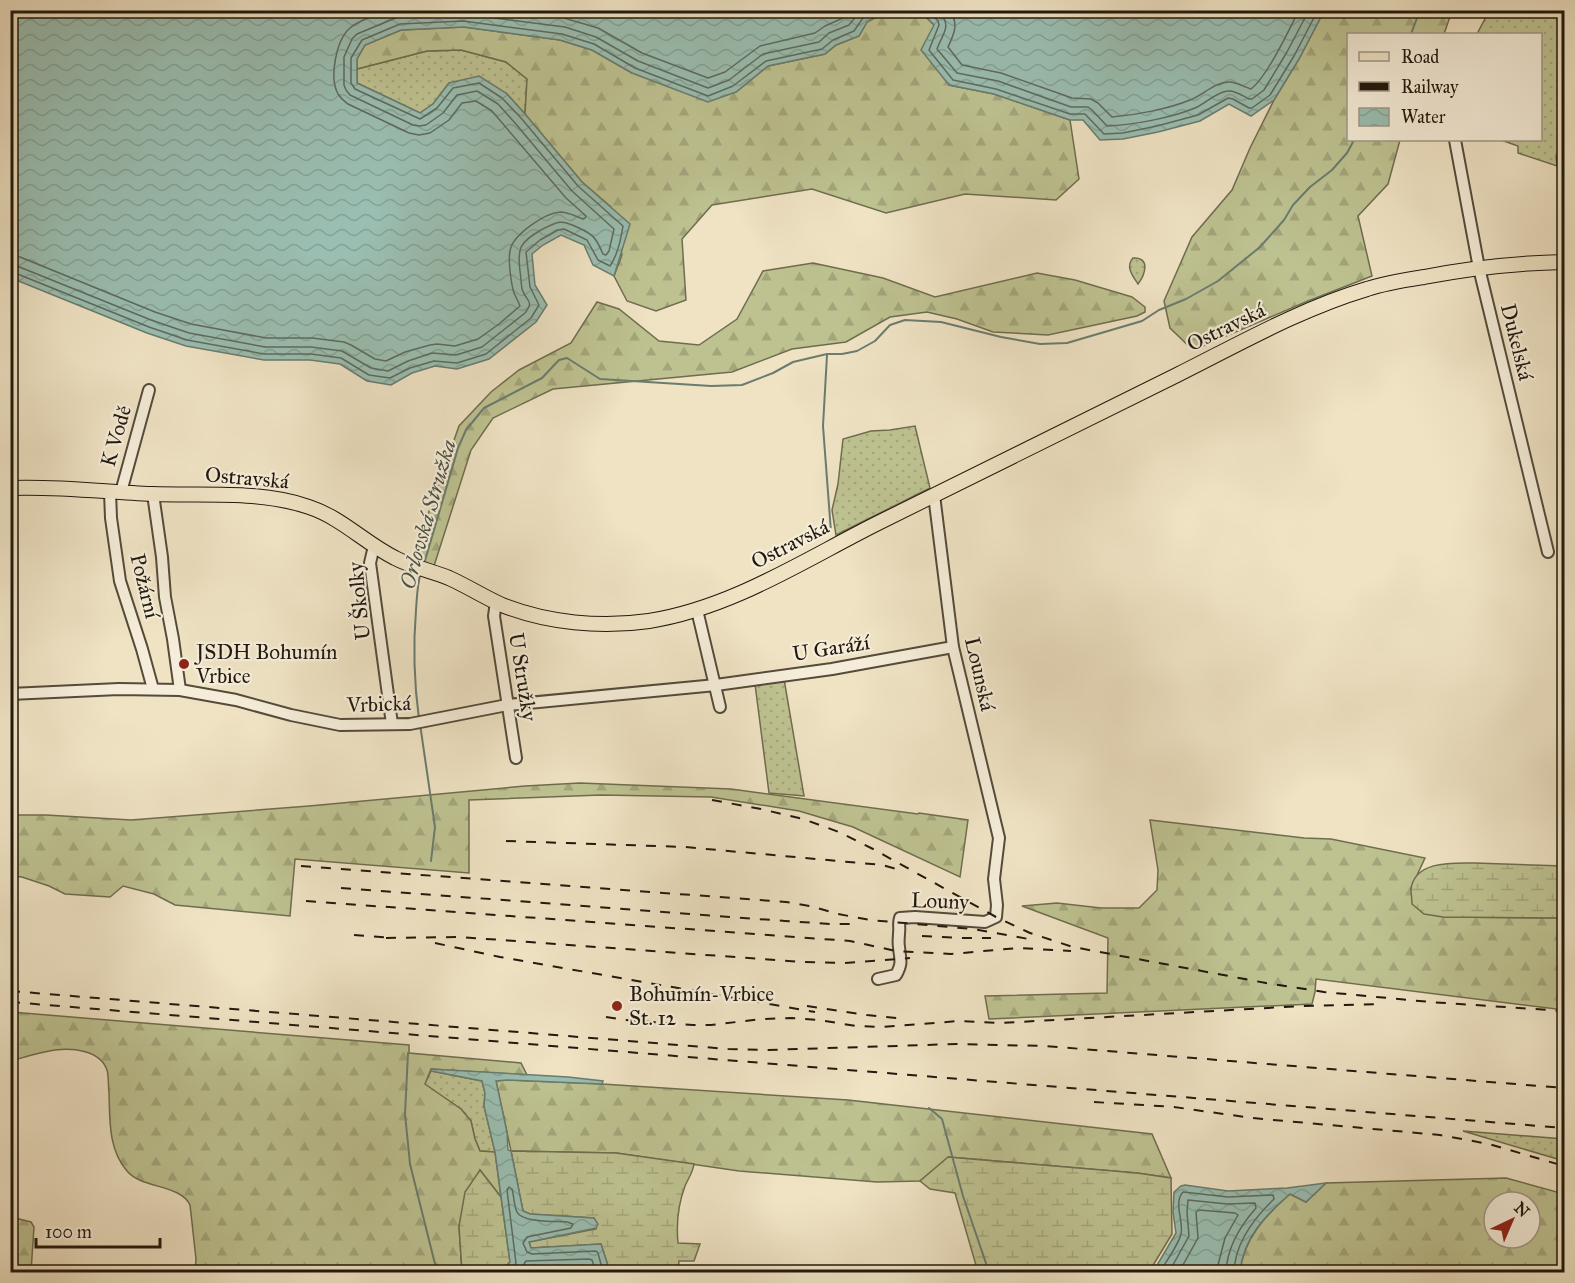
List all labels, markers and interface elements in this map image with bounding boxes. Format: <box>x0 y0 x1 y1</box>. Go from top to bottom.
legend <box>1347 33 1542 141</box>
text: Road <box>1401 46 1439 68</box>
text: Railway <box>1401 76 1459 98</box>
text: Water <box>1401 106 1446 128</box>
street label: Ostravská <box>1183 297 1270 357</box>
street label: Dukelská <box>1495 301 1539 383</box>
street label: K Vodě <box>95 402 137 470</box>
water label: Orlovská Stružka <box>393 436 462 592</box>
street label: Ostravská <box>204 461 290 495</box>
street label: Ostravská <box>747 513 833 575</box>
street label: Požární <box>124 551 166 622</box>
street label: U Školky <box>342 559 376 641</box>
street label: U Garáží <box>791 629 873 667</box>
street label: U Stružky <box>503 631 543 724</box>
street label: Lounská <box>959 635 1001 714</box>
place label: JSDH Bohumín Vrbice <box>194 639 337 689</box>
marker: JSDH Bohumín Vrbice <box>177 657 191 671</box>
street label: Vrbická <box>345 690 412 718</box>
street label: Louny <box>910 887 971 915</box>
place label: Bohumín-Vrbice St. 12 <box>629 981 774 1031</box>
marker: Bohumín-Vrbice St. 12 <box>610 999 624 1013</box>
north arrow <box>1482 1190 1542 1250</box>
text: N <box>1511 1198 1534 1221</box>
scale bar <box>36 1211 160 1249</box>
text: 100 m <box>45 1221 92 1243</box>

